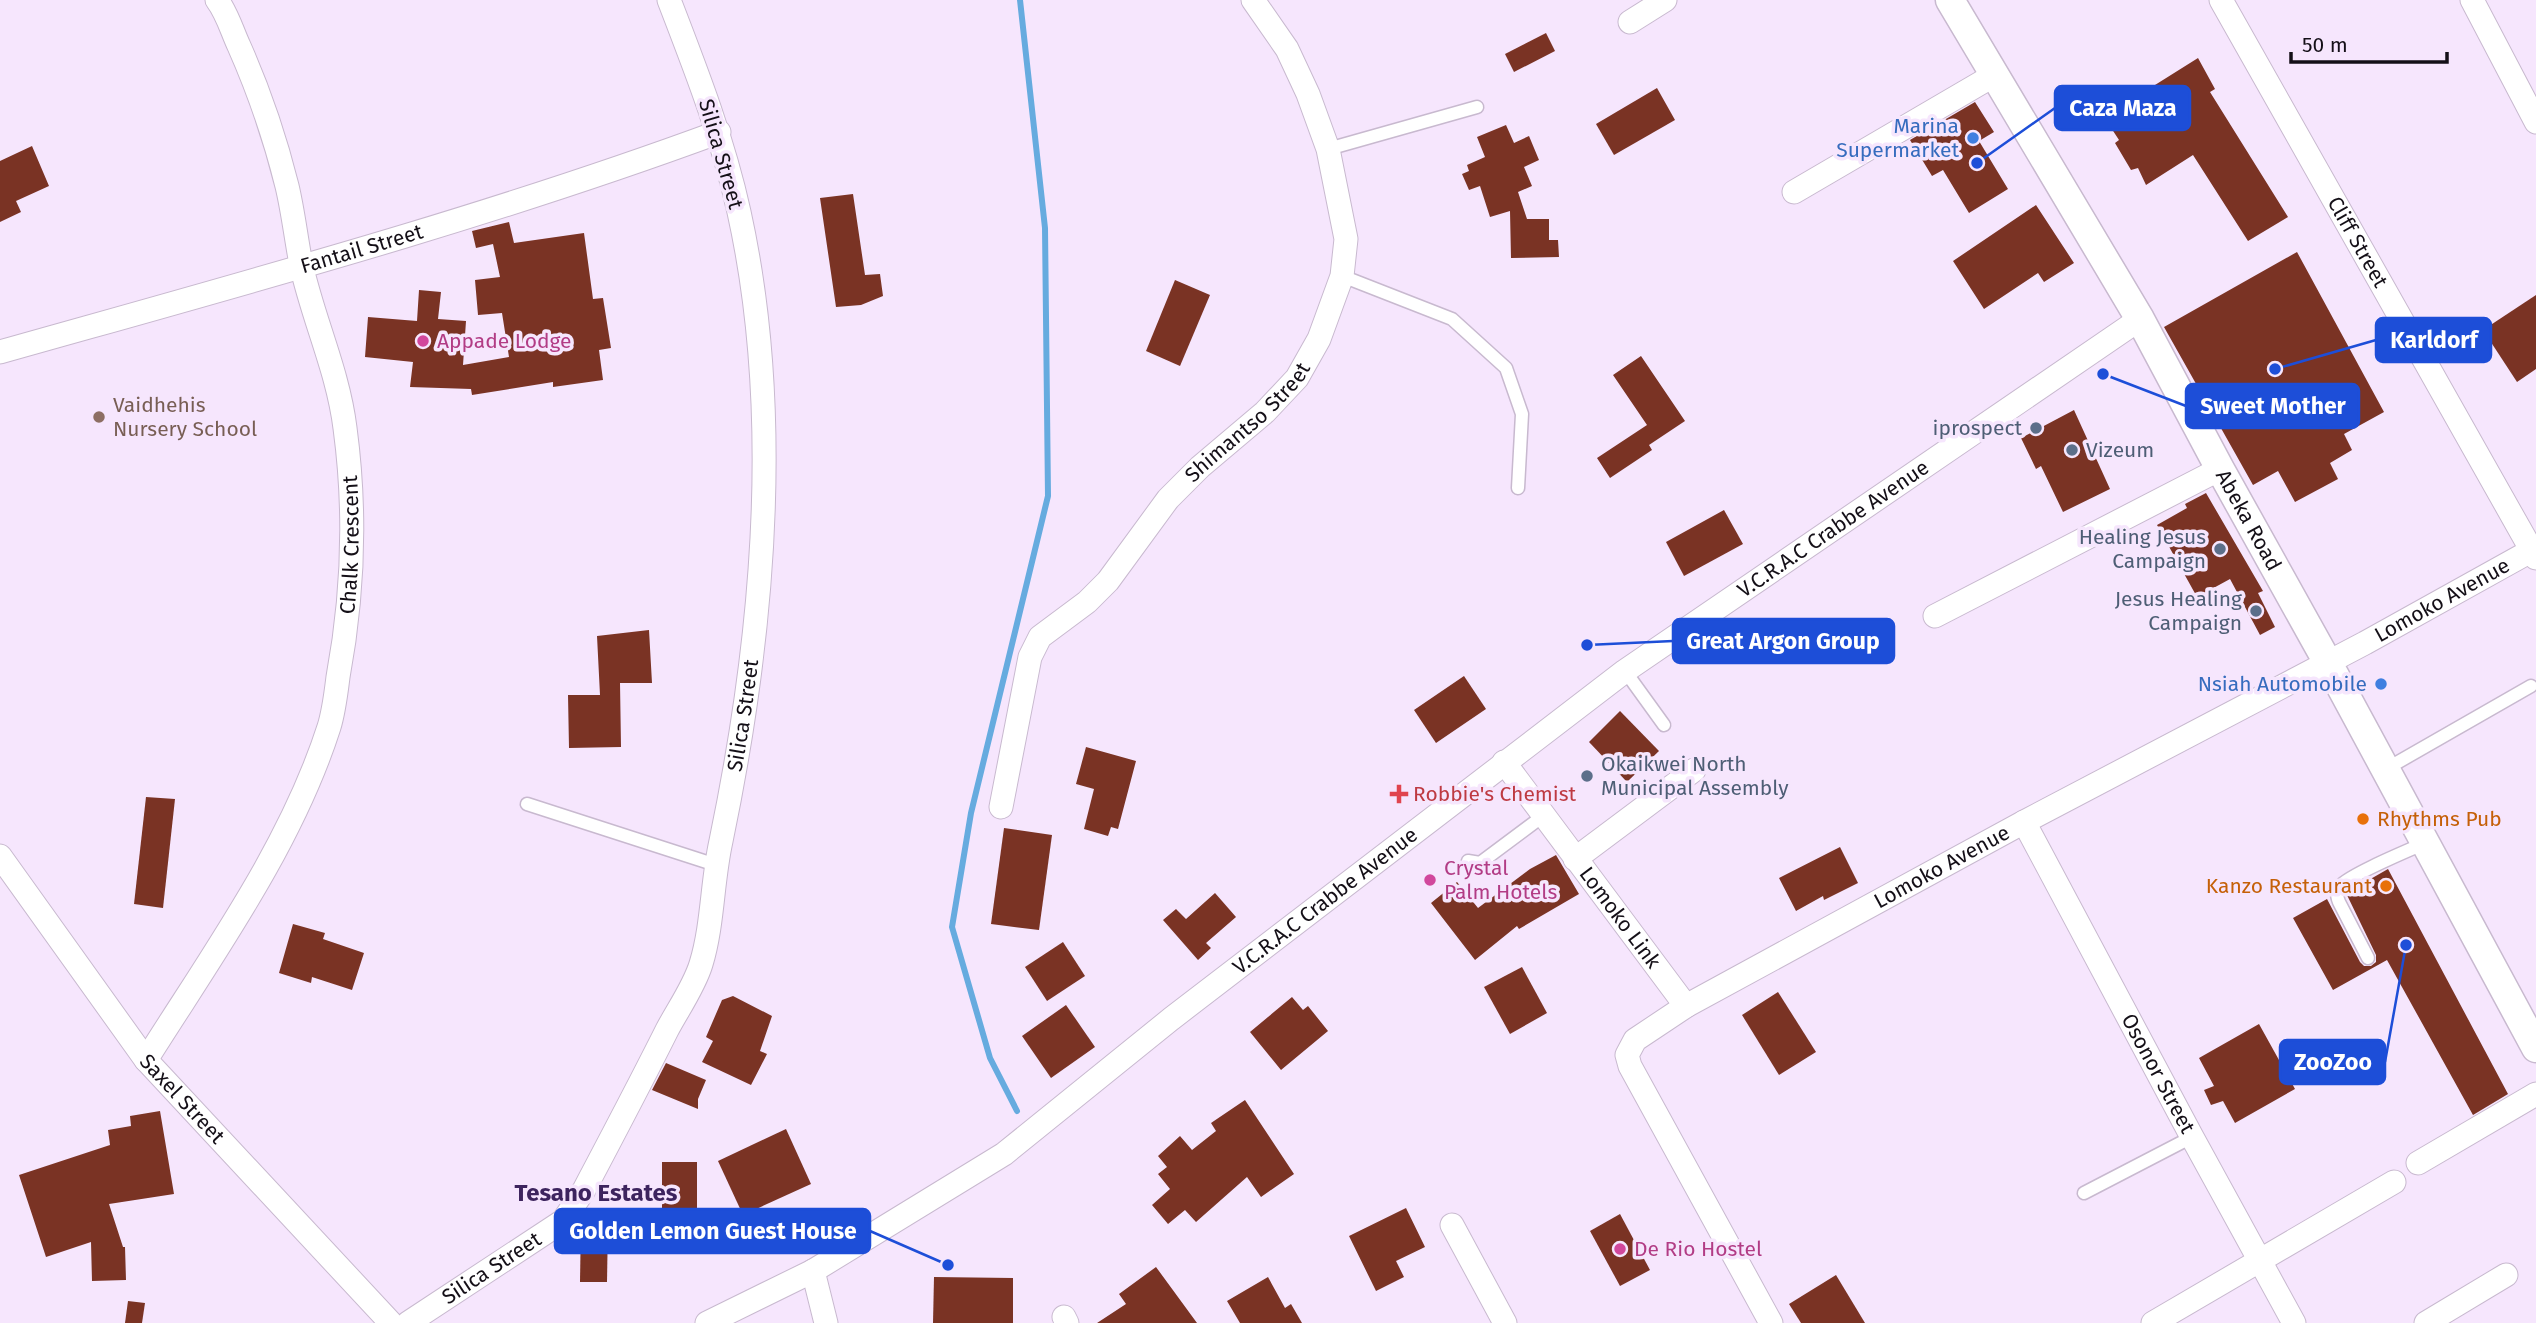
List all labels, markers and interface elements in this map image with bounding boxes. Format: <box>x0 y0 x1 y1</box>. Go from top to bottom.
scale bar <box>2291 21 2447 65</box>
text: 50 m <box>2302 32 2348 58</box>
callout: Caza Maza <box>2055 86 2190 130</box>
text: Caza Maza <box>2069 94 2177 122</box>
street label: Silica Street <box>693 96 749 212</box>
place label: Marina Supermarket <box>1836 113 1959 163</box>
marker: Marina Supermarket <box>1965 130 1981 146</box>
street label: Cliff Street <box>2322 192 2394 293</box>
street label: Fantail Street <box>297 218 426 279</box>
callout: Karldorf <box>2376 318 2491 362</box>
text: Karldorf <box>2390 326 2480 354</box>
place label: Appade Lodge <box>437 328 572 354</box>
marker: Appade Lodge <box>415 333 431 349</box>
street label: Shimantso Street <box>1179 358 1316 488</box>
callout: Sweet Mother <box>2186 384 2359 428</box>
place label: Vaidhehis Nursery School <box>113 392 257 442</box>
text: Sweet Mother <box>2200 392 2347 420</box>
marker: Vaidhehis Nursery School <box>91 409 107 425</box>
place label: iprospect <box>1933 415 2022 441</box>
marker: iprospect <box>2028 420 2044 436</box>
place label: Vizeum <box>2086 437 2154 463</box>
marker: Vizeum <box>2064 442 2080 458</box>
street label: V.C.R.A.C Crabbe Avenue <box>1733 454 1934 603</box>
street label: Abeka Road <box>2210 465 2287 575</box>
street label: Chalk Crescent <box>334 474 365 615</box>
place label: Healing Jesus Campaign <box>2079 524 2206 574</box>
marker: Healing Jesus Campaign <box>2212 541 2228 557</box>
street label: Lomoko Avenue <box>2370 552 2514 648</box>
place label: Jesus Healing Campaign <box>2115 586 2242 636</box>
marker: Jesus Healing Campaign <box>2248 603 2264 619</box>
callout: Great Argon Group <box>1673 619 1894 663</box>
text: Great Argon Group <box>1686 627 1880 655</box>
street label: Silica Street <box>722 657 764 774</box>
place label: Nsiah Automobile <box>2198 671 2367 697</box>
marker: Nsiah Automobile <box>2373 676 2389 692</box>
place label: Okaikwei North Municipal Assembly <box>1601 751 1789 801</box>
marker: Okaikwei North Municipal Assembly <box>1579 768 1595 784</box>
place label: Robbie's Chemist <box>1413 781 1577 807</box>
marker: Robbie's Chemist <box>1391 786 1407 802</box>
place label: Rhythms Pub <box>2377 806 2502 832</box>
marker: Rhythms Pub <box>2355 811 2371 827</box>
street label: Lomoko Avenue <box>1869 819 2014 914</box>
street label: V.C.R.A.C Crabbe Avenue <box>1228 822 1423 980</box>
place label: Crystal Palm Hotels <box>1444 855 1557 905</box>
street label: Lomoko Link <box>1574 861 1667 974</box>
marker: Crystal Palm Hotels <box>1422 872 1438 888</box>
place label: Kanzo Restaurant <box>2206 873 2372 899</box>
marker: Kanzo Restaurant <box>2378 878 2394 894</box>
street label: Osonor Street <box>2116 1009 2201 1138</box>
callout: ZooZoo <box>2280 1040 2385 1084</box>
text: ZooZoo <box>2294 1048 2372 1076</box>
street label: Saxel Street <box>134 1049 231 1149</box>
district label: Tesano Estates <box>515 1179 678 1207</box>
callout: Golden Lemon Guest House <box>555 1209 870 1253</box>
text: Golden Lemon Guest House <box>569 1217 857 1245</box>
street label: Silica Street <box>437 1226 546 1310</box>
place label: De Rio Hostel <box>1634 1236 1762 1262</box>
marker: De Rio Hostel <box>1612 1241 1628 1257</box>

